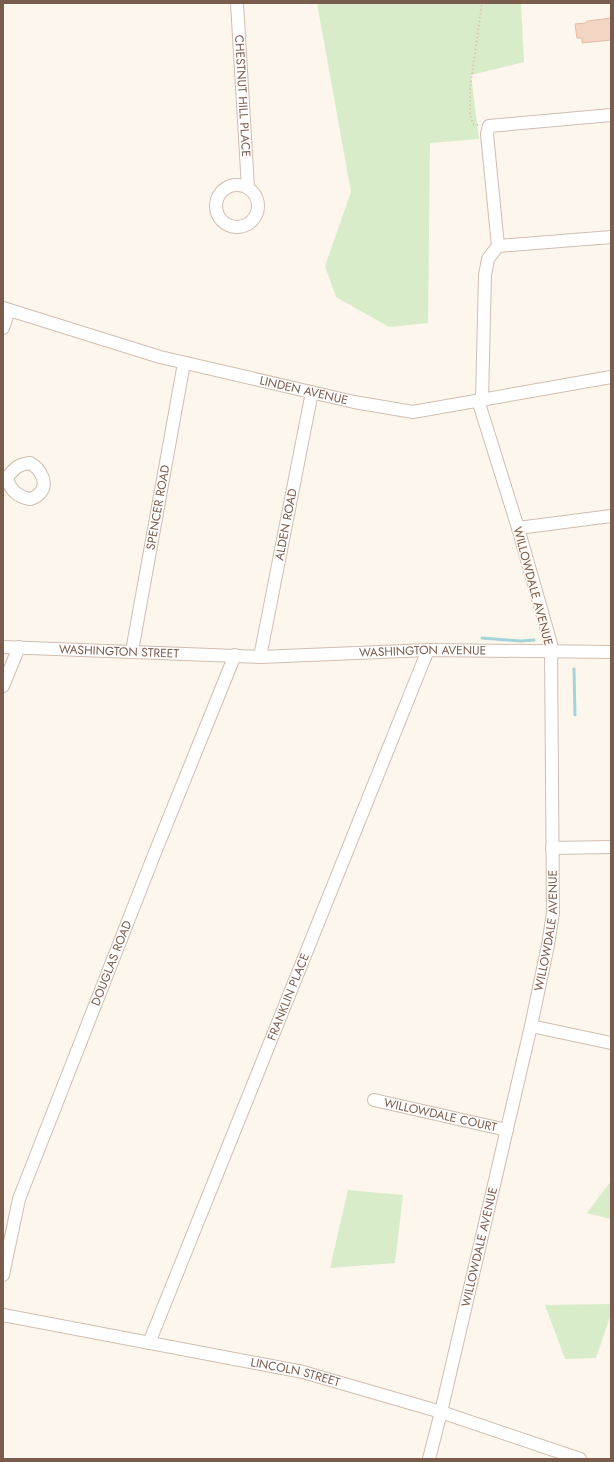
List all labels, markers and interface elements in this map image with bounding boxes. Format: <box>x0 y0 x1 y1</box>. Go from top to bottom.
street label: CHESTNUT HILL PLACE <box>230 34 255 157</box>
street label: LINDEN AVENUE <box>258 371 350 409</box>
street label: SPENCER ROAD <box>141 463 174 551</box>
street label: ALDEN ROAD <box>270 487 302 562</box>
street label: WILLOWDALE AVENUE <box>508 525 558 647</box>
street label: WASHINGTON STREET <box>59 640 180 663</box>
street label: WASHINGTON AVENUE <box>359 641 486 662</box>
street label: WILLOWDALE AVENUE <box>530 870 562 993</box>
street label: DOUGLAS ROAD <box>87 918 136 1008</box>
street label: FRANKLIN PLACE <box>263 951 314 1043</box>
street label: WILLOWDALE COURT <box>382 1094 499 1137</box>
street label: WILLOWDALE AVENUE <box>457 1185 502 1309</box>
street label: LINCOLN STREET <box>249 1353 343 1391</box>

